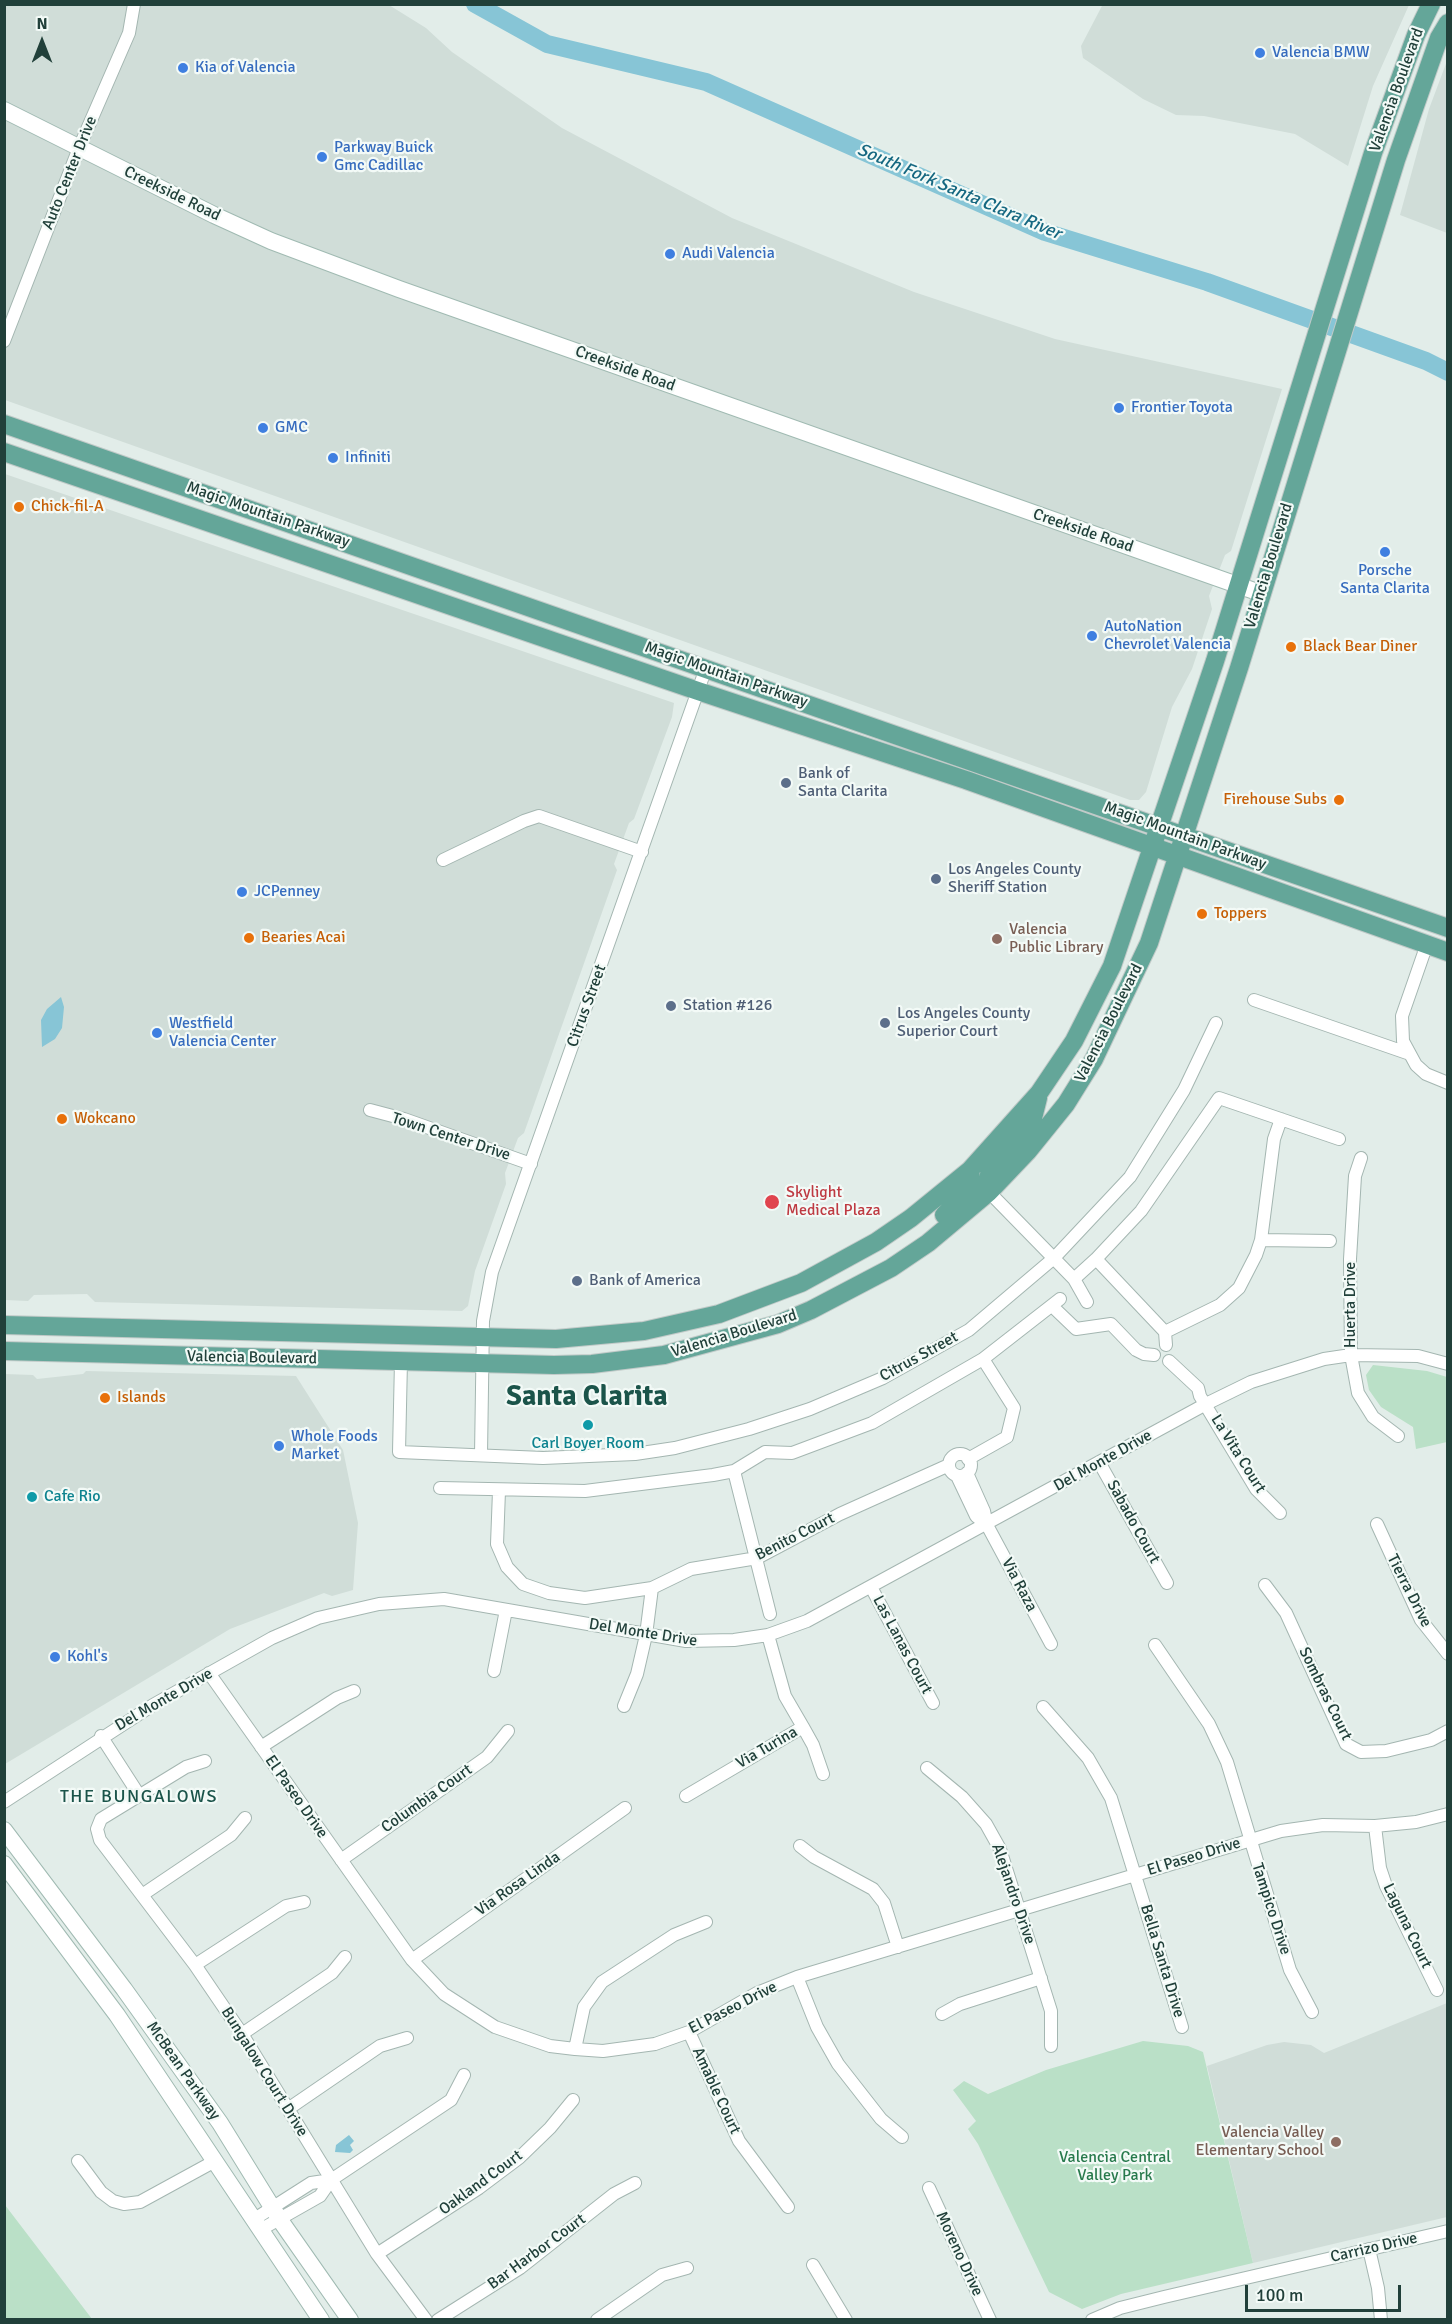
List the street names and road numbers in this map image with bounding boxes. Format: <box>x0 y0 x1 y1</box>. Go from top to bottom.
street label: Valencia Boulevard <box>1366 25 1428 155</box>
street label: Auto Center Drive <box>39 113 101 233</box>
street label: Creekside Road <box>121 162 223 226</box>
street label: Creekside Road <box>572 342 678 396</box>
street label: Magic Mountain Parkway <box>184 478 352 552</box>
street label: Valencia Boulevard <box>1241 501 1297 631</box>
street label: Creekside Road <box>1030 505 1136 557</box>
street label: Magic Mountain Parkway <box>642 638 810 712</box>
street label: Magic Mountain Parkway <box>1101 798 1269 874</box>
street label: Valencia Boulevard <box>1071 961 1147 1085</box>
street label: Citrus Street <box>563 962 611 1050</box>
street label: Town Center Drive <box>389 1109 513 1165</box>
street label: Huerta Drive <box>1341 1262 1361 1348</box>
street label: Valencia Boulevard <box>669 1306 799 1362</box>
street label: Citrus Street <box>877 1328 961 1386</box>
street label: Valencia Boulevard <box>187 1347 317 1369</box>
street label: La Vita Court <box>1206 1411 1270 1497</box>
street label: Del Monte Drive <box>1051 1426 1155 1496</box>
street label: Sabado Court <box>1102 1477 1164 1567</box>
street label: Benito Court <box>752 1509 838 1565</box>
street label: Tierra Drive <box>1382 1551 1436 1631</box>
street label: Via Raza <box>997 1555 1041 1615</box>
street label: Las Lanas Court <box>868 1592 936 1698</box>
street label: Del Monte Drive <box>588 1615 698 1651</box>
street label: Sombras Court <box>1294 1644 1356 1744</box>
street label: Del Monte Drive <box>112 1664 216 1736</box>
street label: Via Turina <box>733 1723 801 1773</box>
street label: El Paseo Drive <box>260 1752 332 1842</box>
street label: Columbia Court <box>378 1761 476 1837</box>
street label: El Paseo Drive <box>1145 1834 1243 1880</box>
street label: Alejandro Drive <box>987 1841 1039 1947</box>
street label: Via Rosa Linda <box>472 1848 564 1920</box>
street label: Tampico Drive <box>1247 1861 1295 1957</box>
street label: Laguna Court <box>1378 1880 1436 1972</box>
street label: Bella Santa Drive <box>1136 1902 1188 2020</box>
street label: El Paseo Drive <box>686 1977 780 2039</box>
street label: Bungalow Court Drive <box>216 2004 312 2140</box>
street label: McBean Parkway <box>142 2018 224 2124</box>
street label: Amable Court <box>688 2045 744 2137</box>
street label: Oakland Court <box>436 2146 526 2220</box>
street label: Moreno Drive <box>931 2209 987 2299</box>
street label: Bar Harbor Court <box>484 2210 590 2294</box>
street label: Carrizo Drive <box>1329 2229 1419 2267</box>

